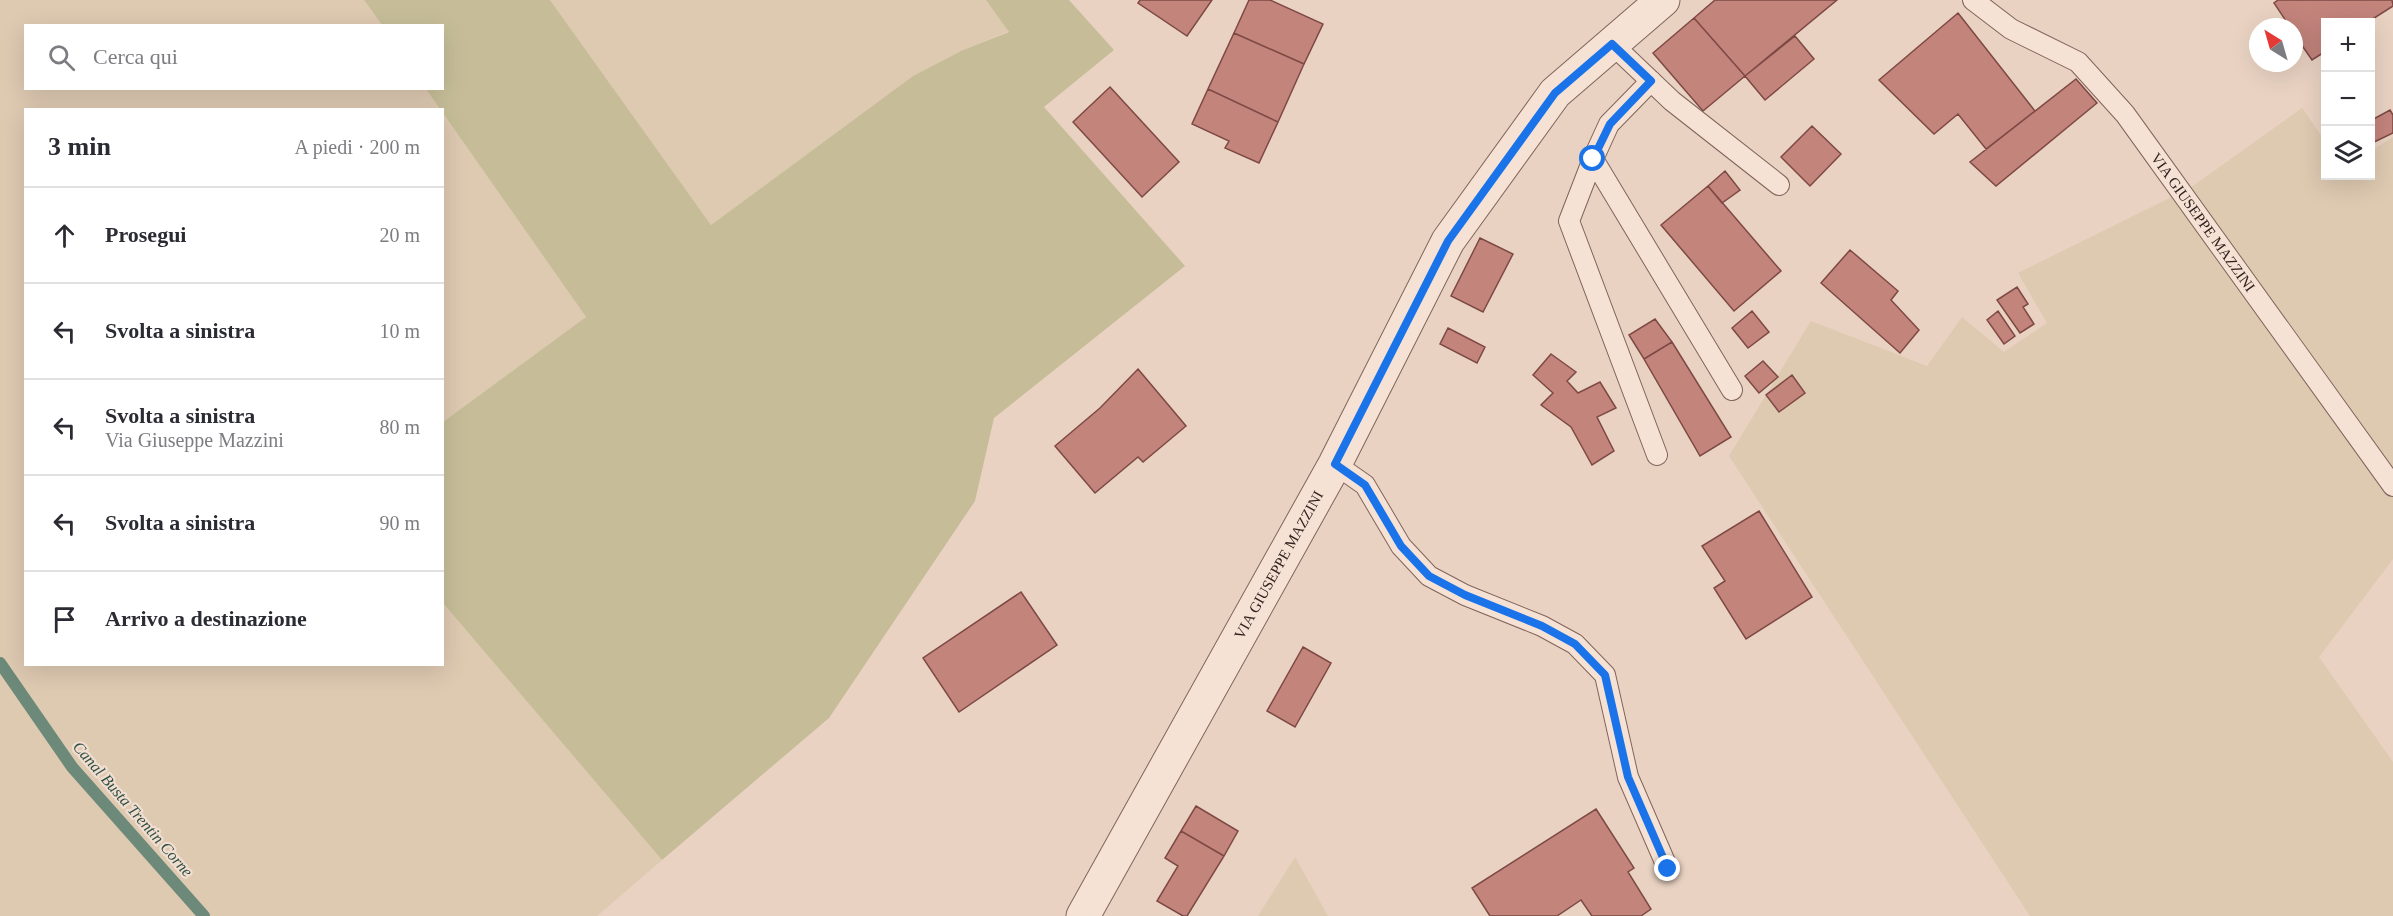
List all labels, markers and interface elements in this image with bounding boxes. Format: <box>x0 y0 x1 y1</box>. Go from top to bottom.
north arrow <box>2249 18 2303 72</box>
map controls <box>2321 18 2375 180</box>
button: + <box>2321 18 2375 72</box>
search box <box>24 24 444 90</box>
icon: search <box>45 41 78 74</box>
text: Cerca qui <box>93 44 178 69</box>
button: − <box>2321 72 2375 126</box>
button: layers <box>2321 126 2375 180</box>
text: 3 min <box>48 132 111 161</box>
text: A piedi · 200 m <box>294 136 420 158</box>
route start <box>1579 145 1605 171</box>
street label: VIA GIUSEPPE MAZZINI <box>2148 150 2258 295</box>
icon: ahead <box>48 219 81 252</box>
text: Prosegui <box>105 222 186 247</box>
text: 20 m <box>379 224 420 246</box>
icon: left <box>48 315 81 348</box>
text: Svolta a sinistra <box>105 318 255 343</box>
text: 10 m <box>379 320 420 342</box>
text: Svolta a sinistra <box>105 403 255 428</box>
icon: left <box>48 411 81 444</box>
text: 80 m <box>379 416 420 438</box>
text: Via Giuseppe Mazzini <box>105 429 284 451</box>
street label: VIA GIUSEPPE MAZZINI <box>1231 488 1326 642</box>
icon: left <box>48 507 81 540</box>
text: Svolta a sinistra <box>105 510 255 535</box>
text: 90 m <box>379 512 420 534</box>
icon: arrive <box>48 603 81 636</box>
text: Arrivo a destinazione <box>105 606 307 631</box>
water label: Canal Busta Trentin Corne <box>70 738 196 880</box>
route end <box>1654 855 1680 881</box>

